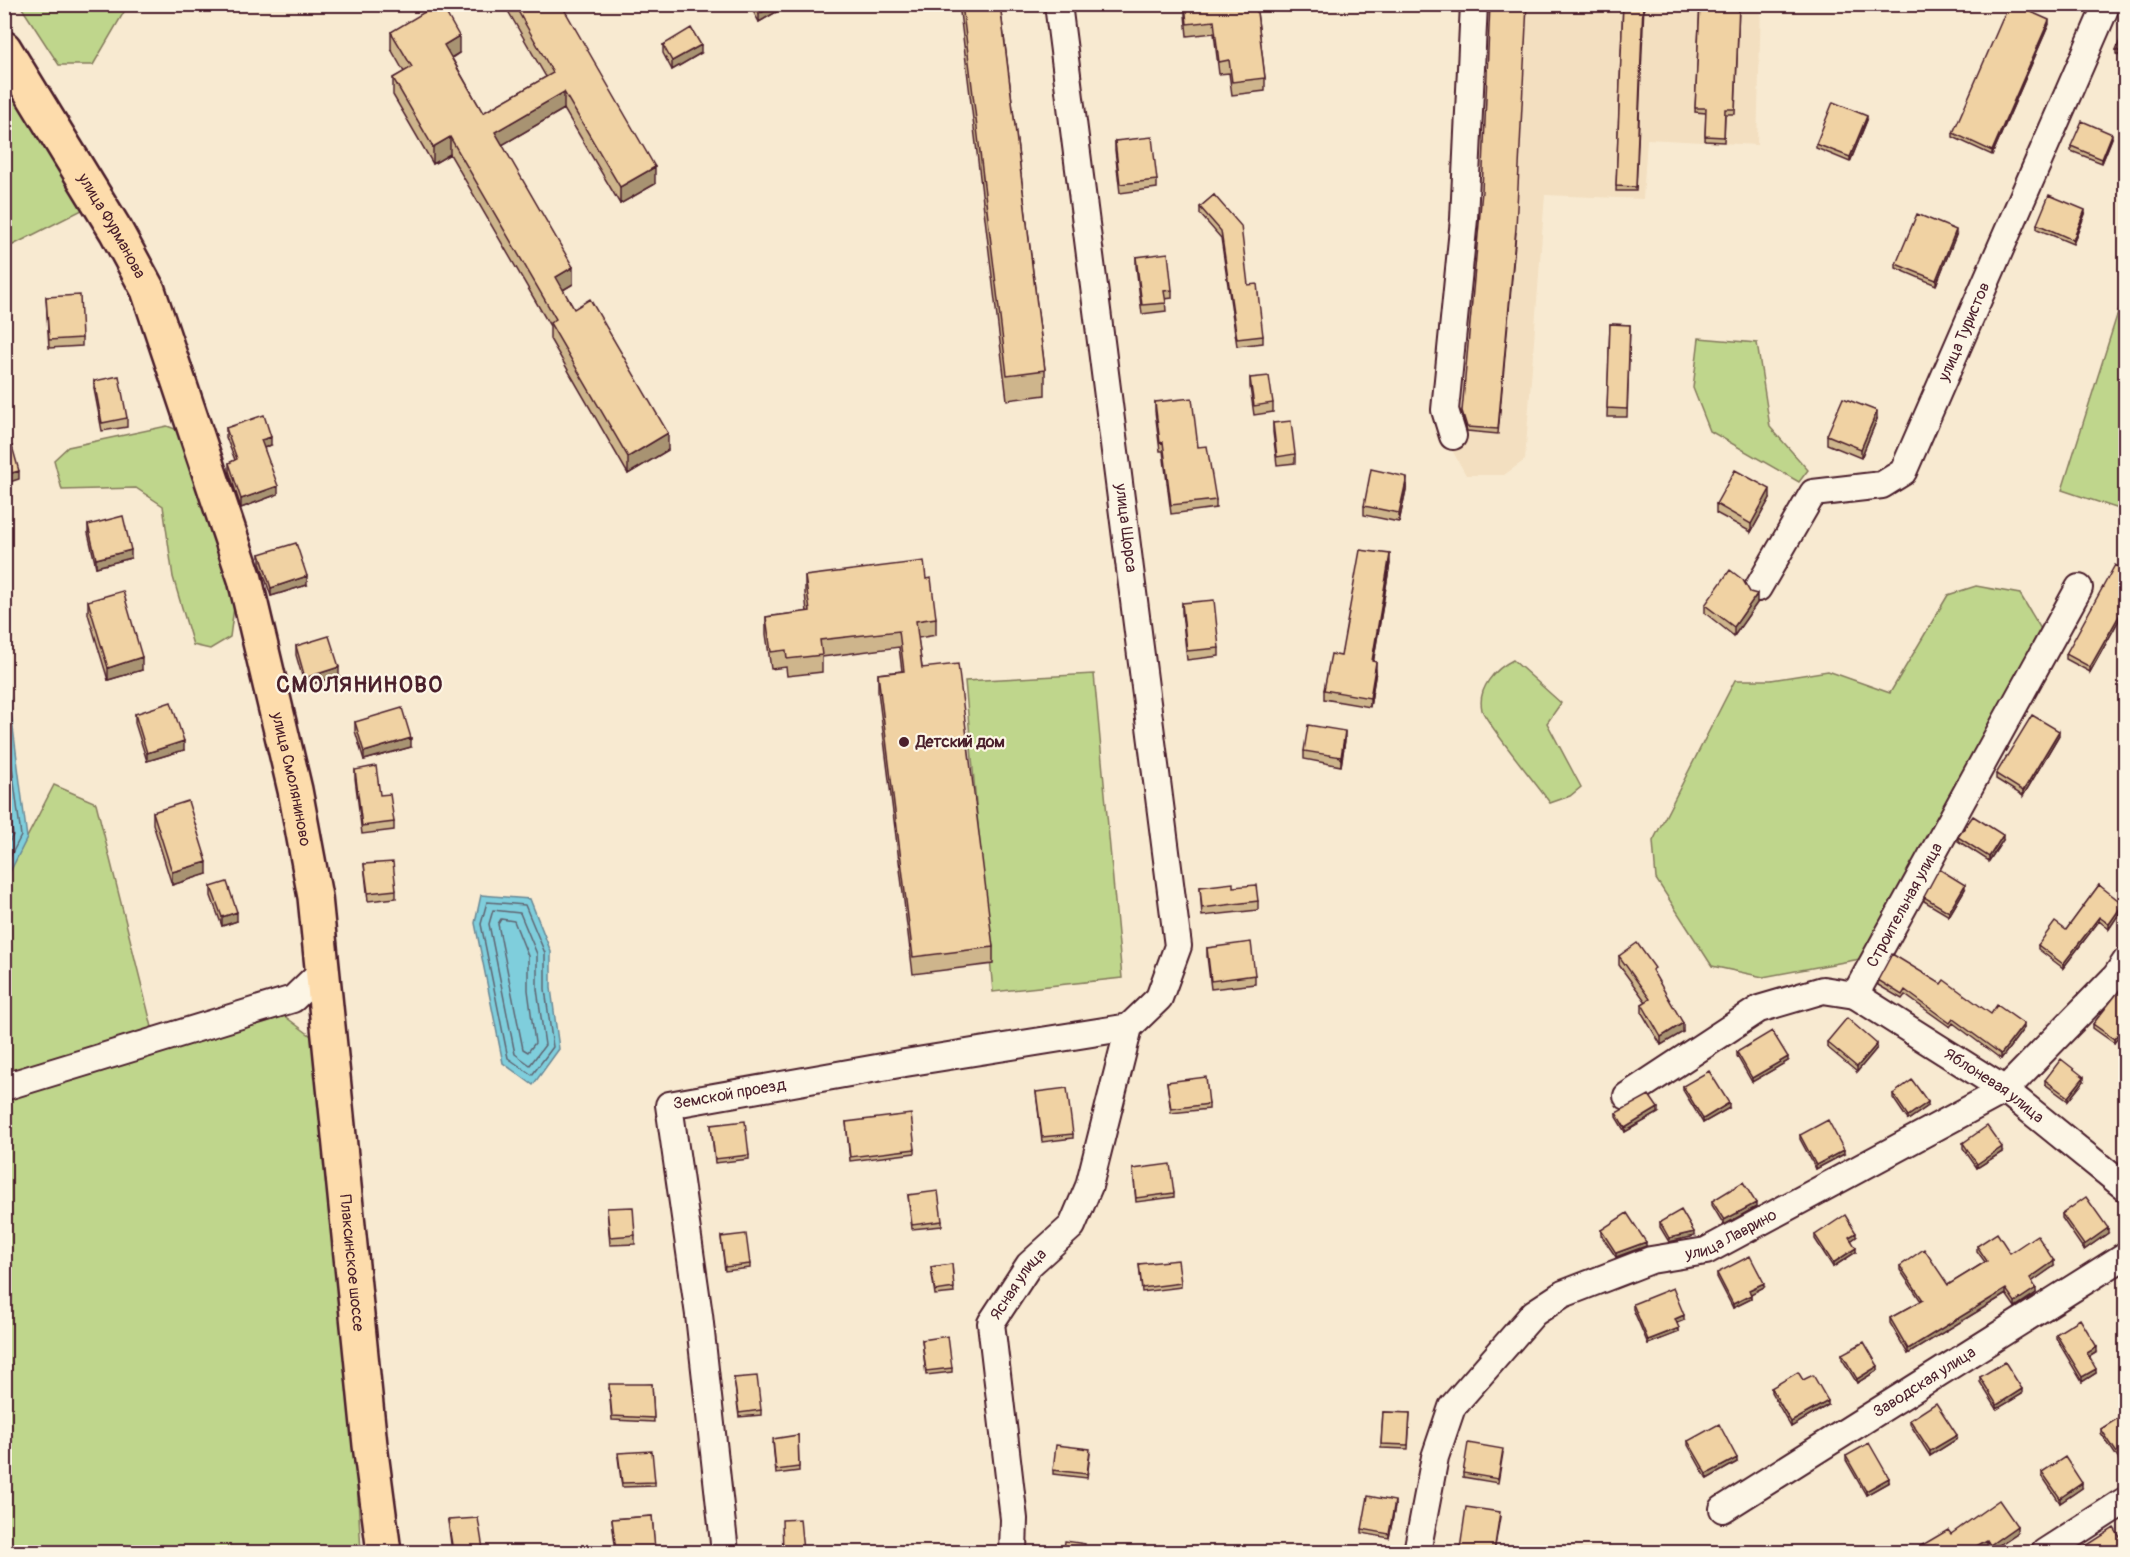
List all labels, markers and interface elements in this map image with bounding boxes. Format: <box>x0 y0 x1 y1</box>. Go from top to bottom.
street label: улица Фурманова <box>73 169 150 282</box>
street label: улица Туристов <box>1933 279 1995 385</box>
street label: улица Щорса <box>1111 481 1141 574</box>
district label: СМОЛЯНИНОВО <box>276 671 444 699</box>
street label: улица Смоляниново <box>267 709 315 848</box>
place label: Детский дом <box>915 732 1005 752</box>
marker: Детский дом <box>897 735 911 749</box>
street label: Строительная улица <box>1862 839 1947 971</box>
street label: Яблоневая улица <box>1940 1044 2048 1128</box>
street label: Земской проезд <box>672 1074 788 1114</box>
street label: Плаксинское шоссе <box>335 1194 369 1332</box>
street label: улица Лаврино <box>1683 1205 1780 1264</box>
street label: Ясная улица <box>986 1244 1051 1324</box>
street label: Заводская улица <box>1869 1342 1980 1422</box>

